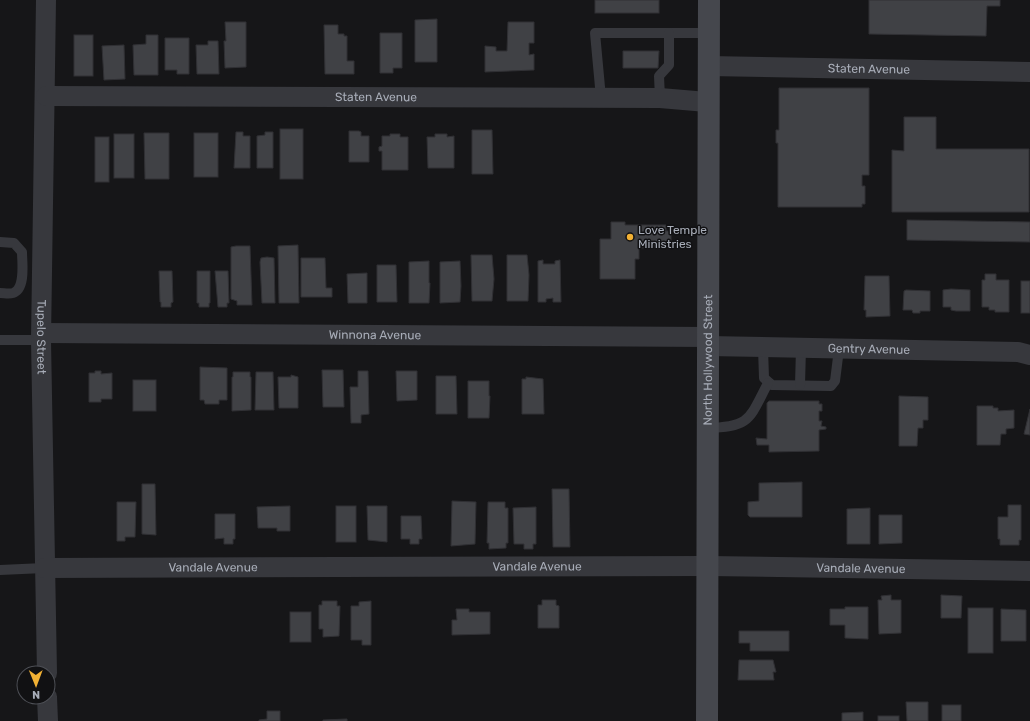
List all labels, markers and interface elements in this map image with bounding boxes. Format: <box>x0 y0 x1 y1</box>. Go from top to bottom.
street label: Staten Avenue <box>828 61 910 77</box>
street label: Staten Avenue <box>335 90 417 104</box>
place label: Love Temple Ministries <box>638 223 707 251</box>
marker: Love Temple Ministries <box>625 232 635 242</box>
street label: North Hollywood Street <box>701 294 715 425</box>
street label: Tupelo Street <box>34 300 49 375</box>
street label: Winnona Avenue <box>329 328 422 342</box>
street label: Gentry Avenue <box>828 341 911 357</box>
street label: Vandale Avenue <box>492 559 582 574</box>
street label: Vandale Avenue <box>168 560 258 575</box>
street label: Vandale Avenue <box>816 561 906 576</box>
north arrow <box>16 665 56 705</box>
text: N <box>32 688 40 701</box>

